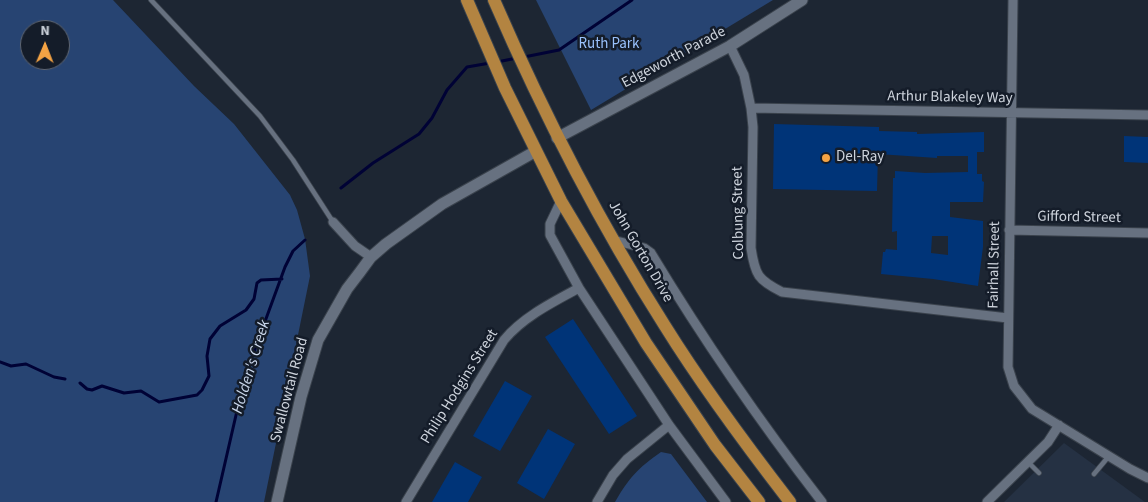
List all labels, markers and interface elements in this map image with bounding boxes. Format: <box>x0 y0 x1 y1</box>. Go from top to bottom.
north arrow <box>20 20 70 70</box>
text: N <box>40 21 50 41</box>
street label: Edgeworth Parade <box>619 23 729 93</box>
park label: Ruth Park <box>579 36 639 54</box>
street label: Arthur Blakeley Way <box>887 88 1013 108</box>
place label: Del-Ray <box>836 149 884 167</box>
marker: Del-Ray <box>820 152 832 164</box>
street label: Colbung Street <box>729 166 749 260</box>
street label: John Gorton Drive <box>604 198 676 306</box>
street label: Gifford Street <box>1037 208 1121 228</box>
street label: Fairhall Street <box>985 221 1005 309</box>
water label: Holden's Creek <box>229 318 275 416</box>
street label: Philip Hodgins Street <box>417 326 503 448</box>
street label: Swallowtail Road <box>267 336 313 444</box>

